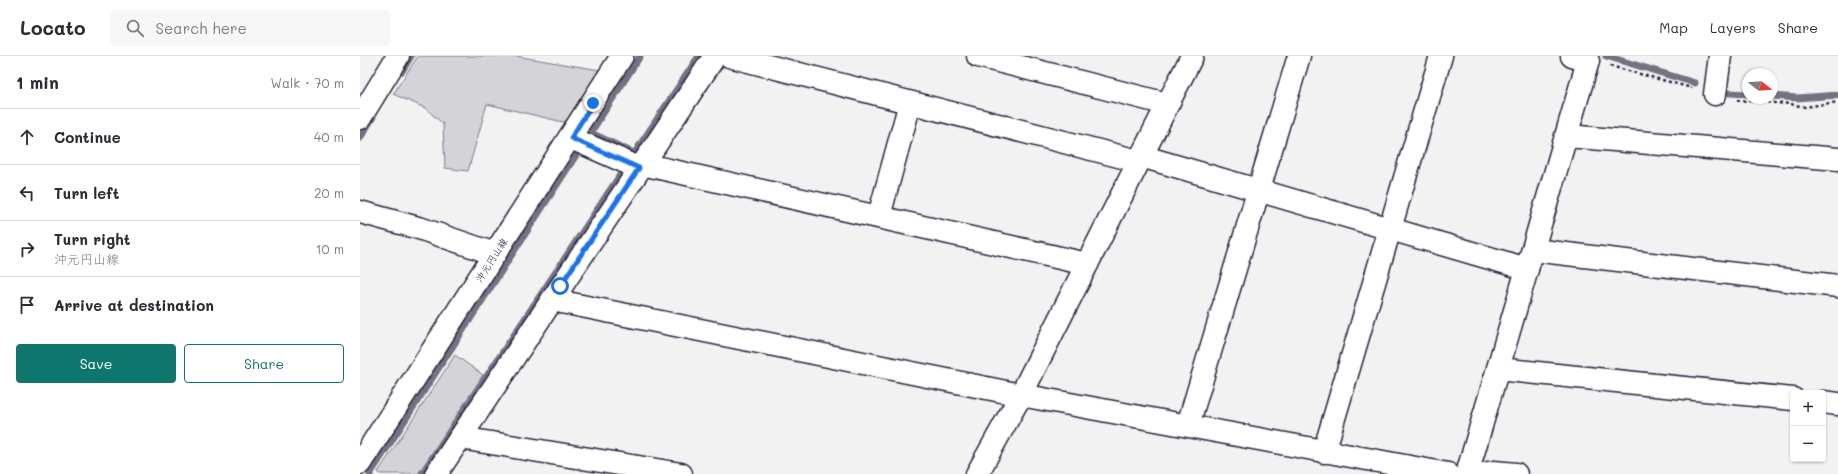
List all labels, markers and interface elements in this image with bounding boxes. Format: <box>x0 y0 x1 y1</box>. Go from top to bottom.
search box <box>110 10 390 46</box>
text: Locato <box>20 15 86 40</box>
icon: search <box>124 17 146 39</box>
text: Search here <box>156 18 247 38</box>
text: Map <box>1659 18 1688 37</box>
text: Layers <box>1710 18 1756 37</box>
text: Share <box>1778 18 1818 37</box>
north arrow <box>1742 68 1778 104</box>
text: 1 min <box>16 71 59 93</box>
text: Walk · 70 m <box>271 74 344 91</box>
route end <box>584 94 602 112</box>
icon: ahead <box>16 126 38 148</box>
text: Continue <box>54 127 121 147</box>
text: 40 m <box>314 128 344 145</box>
icon: left <box>16 182 38 204</box>
text: Turn left <box>54 183 119 203</box>
text: 20 m <box>314 184 344 201</box>
text: Turn right <box>54 229 131 249</box>
street label: 沖元円山線 <box>472 235 510 285</box>
icon: right <box>16 238 38 260</box>
text: 10 m <box>316 240 344 257</box>
text: 沖元円山線 <box>54 250 119 267</box>
route start <box>551 277 569 295</box>
icon: arrive <box>16 294 38 316</box>
text: Arrive at destination <box>54 295 214 315</box>
button: Save <box>16 344 176 383</box>
button: Share <box>184 344 344 383</box>
map controls <box>1790 390 1826 462</box>
button: + <box>1790 390 1826 426</box>
button: − <box>1790 426 1826 462</box>

